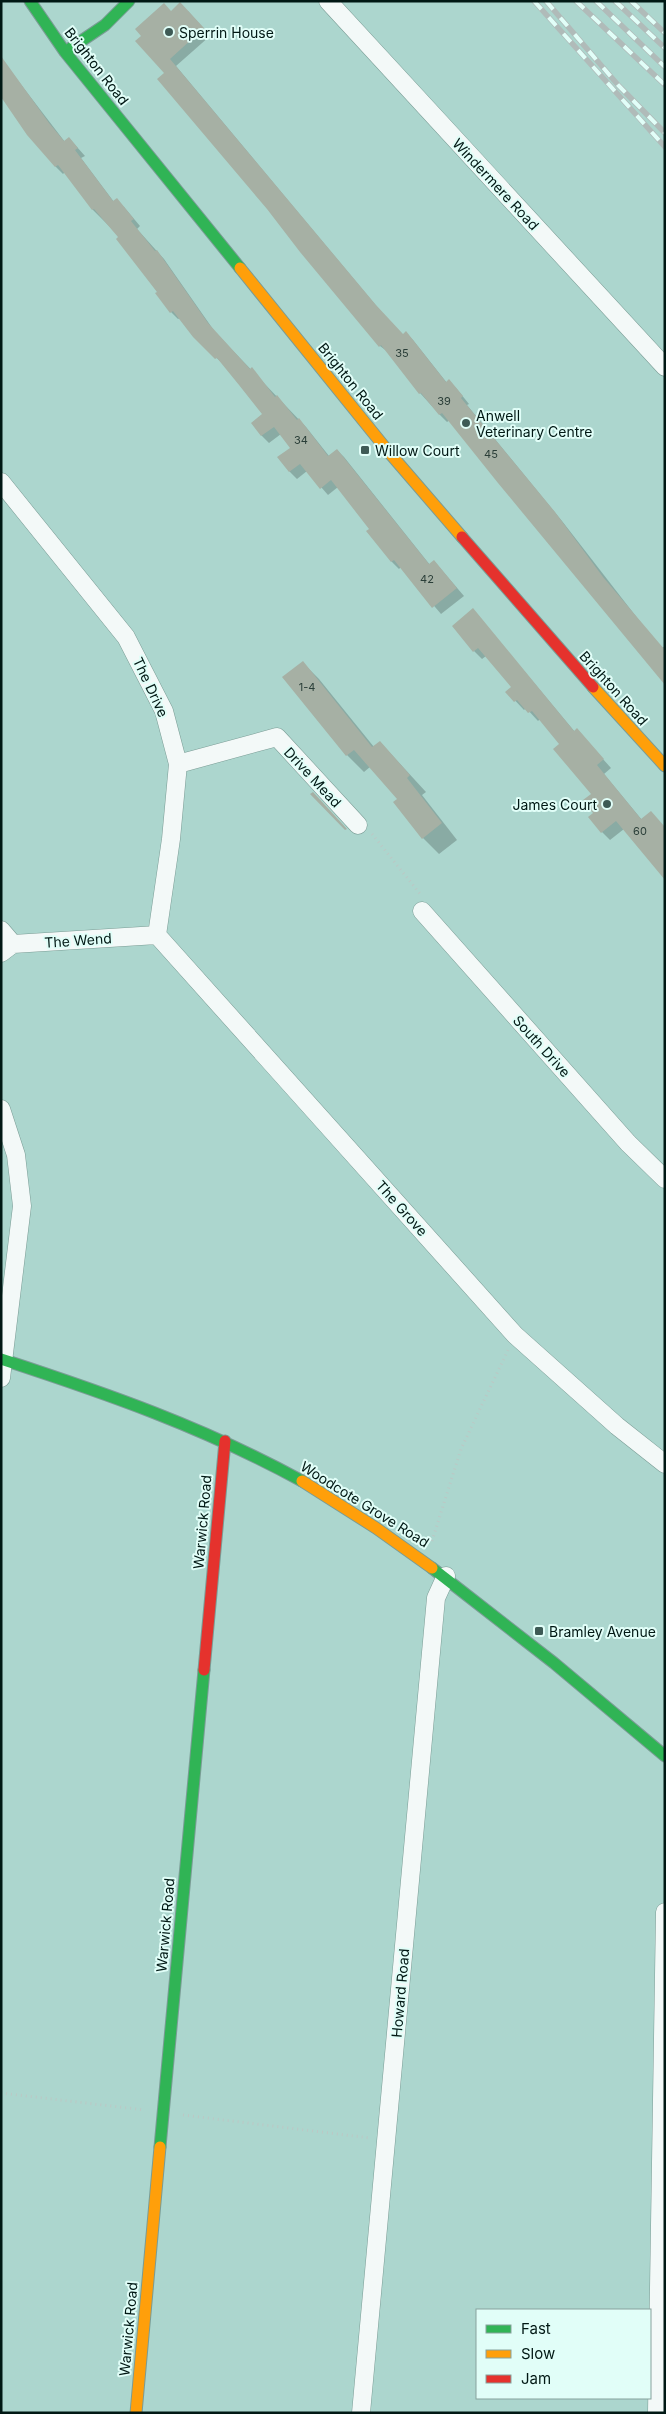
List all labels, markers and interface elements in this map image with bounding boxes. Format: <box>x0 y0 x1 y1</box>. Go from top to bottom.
street label: Brighton Road <box>61 24 133 108</box>
place label: Sperrin House <box>179 24 274 41</box>
marker: Sperrin House <box>163 26 175 38</box>
street label: Windermere Road <box>449 135 543 233</box>
street label: Brighton Road <box>315 339 387 423</box>
house number: 35 <box>395 346 409 360</box>
house number: 39 <box>437 394 451 408</box>
place label: Anwell Veterinary Centre <box>476 407 592 440</box>
marker: Anwell Veterinary Centre <box>460 417 472 429</box>
house number: 34 <box>294 433 308 447</box>
place label: Willow Court <box>375 442 460 459</box>
marker: Willow Court <box>359 444 371 456</box>
house number: 45 <box>484 447 498 461</box>
house number: 42 <box>420 572 434 586</box>
street label: Brighton Road <box>576 647 652 729</box>
street label: The Drive <box>130 654 172 720</box>
house number: 1-4 <box>299 680 315 694</box>
street label: Drive Mead <box>281 743 345 811</box>
place label: James Court <box>512 796 597 813</box>
marker: James Court <box>601 798 613 810</box>
house number: 60 <box>633 824 647 838</box>
street label: The Wend <box>44 929 112 951</box>
street label: South Drive <box>510 1012 574 1080</box>
street label: The Grove <box>373 1177 431 1239</box>
street label: Woodcote Grove Road <box>298 1457 432 1551</box>
street label: Warwick Road <box>189 1474 215 1570</box>
place label: Bramley Avenue <box>549 1623 656 1640</box>
marker: Bramley Avenue <box>533 1625 545 1637</box>
street label: Warwick Road <box>152 1877 178 1973</box>
street label: Howard Road <box>388 1948 412 2038</box>
street label: Warwick Road <box>115 2281 141 2377</box>
legend <box>476 2309 651 2399</box>
text: Fast <box>521 2319 551 2338</box>
text: Slow <box>521 2344 555 2363</box>
text: Jam <box>521 2369 551 2388</box>

